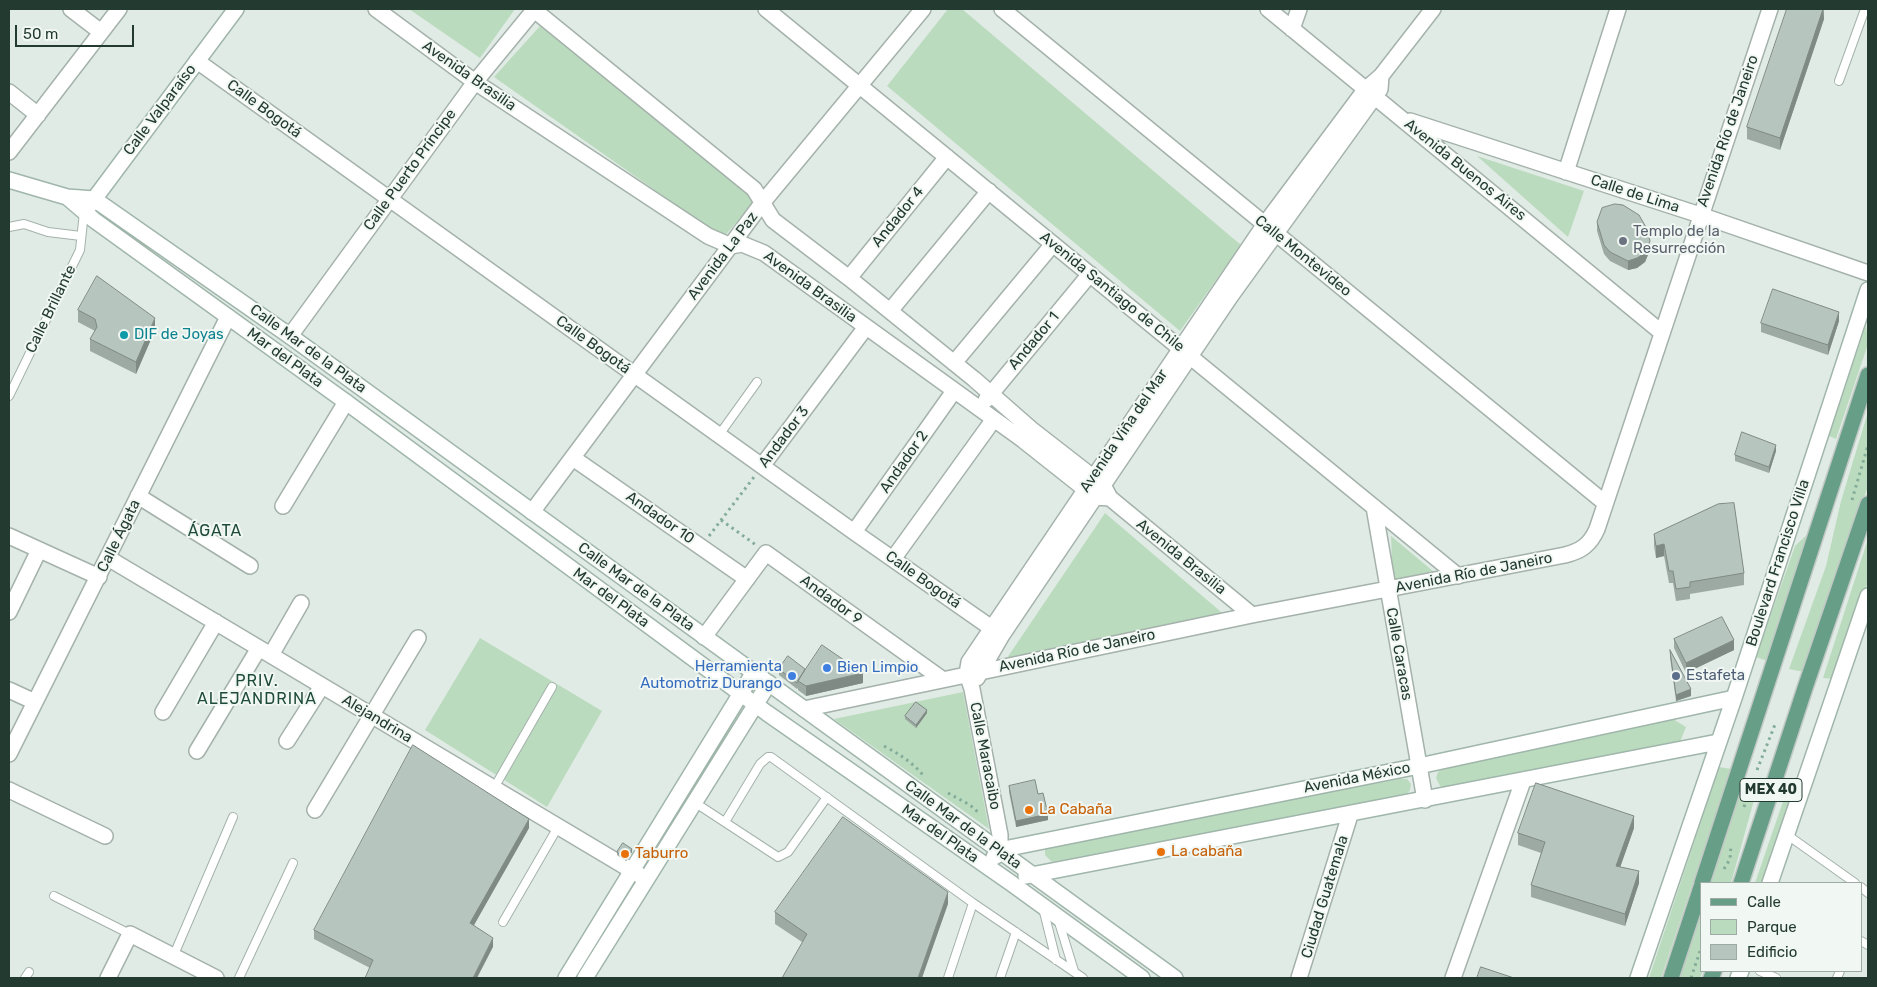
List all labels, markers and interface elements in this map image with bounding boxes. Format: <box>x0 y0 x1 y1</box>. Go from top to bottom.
scale bar <box>18 15 136 47</box>
text: 50 m <box>23 25 58 43</box>
street label: Avenida Brasilia <box>419 37 519 115</box>
street label: Avenida Río de Janeiro <box>1694 53 1762 209</box>
street label: Calle Valparaíso <box>120 61 200 159</box>
street label: Calle Bogotá <box>223 76 305 142</box>
street label: Calle Puerto Príncipe <box>360 106 460 234</box>
street label: Avenida Buenos Aires <box>1401 115 1529 225</box>
street label: Calle de Lima <box>1588 171 1682 217</box>
street label: Andador 4 <box>868 183 928 251</box>
street label: Avenida La Paz <box>684 208 762 304</box>
street label: Calle Montevideo <box>1251 212 1355 300</box>
place label: Templo de la Resurrección <box>1633 223 1725 258</box>
street label: Avenida Santiago de Chile <box>1036 228 1188 356</box>
marker: Templo de la Resurrección <box>1617 235 1629 247</box>
street label: Avenida Brasilia <box>760 247 860 327</box>
street label: Calle Brillante <box>22 262 80 356</box>
street label: Calle Mar de la Plata <box>246 301 370 397</box>
street label: Andador 1 <box>1005 309 1063 373</box>
street label: Calle Bogotá <box>552 312 634 378</box>
street label: Mar del Plata <box>243 324 327 392</box>
place label: DIF de Joyas <box>134 326 224 344</box>
marker: DIF de Joyas <box>118 329 130 341</box>
street label: Avenida Viña del Mar <box>1076 366 1172 496</box>
street label: Andador 3 <box>755 403 813 471</box>
street label: Andador 2 <box>876 427 932 497</box>
street label: Boulevard Francisco Villa <box>1742 477 1814 649</box>
street label: Andador 10 <box>622 488 698 548</box>
street label: Calle Ágata <box>94 497 144 575</box>
street label: Avenida Brasilia <box>1132 515 1230 599</box>
district label: ÁGATA <box>187 521 243 541</box>
street label: Calle Mar de la Plata <box>574 539 698 635</box>
street label: Calle Bogotá <box>882 547 964 613</box>
street label: Avenida Río de Janeiro <box>1394 549 1554 597</box>
street label: Mar del Plata <box>569 564 653 632</box>
street label: Andador 9 <box>797 572 865 628</box>
street label: Calle Caracas <box>1382 606 1416 702</box>
street label: Avenida Río de Janeiro <box>997 626 1157 676</box>
place label: Herramienta Automotriz Durango <box>640 658 782 693</box>
place label: Bien Limpio <box>837 659 918 677</box>
marker: Bien Limpio <box>821 662 833 674</box>
place label: Estafeta <box>1686 667 1745 685</box>
marker: Herramienta Automotriz Durango <box>786 670 798 682</box>
marker: Estafeta <box>1670 670 1682 682</box>
district label: PRIV. ALEJANDRINA <box>196 671 318 709</box>
street label: Alejandrina <box>339 691 415 747</box>
street label: Calle Maracaibo <box>966 701 1004 811</box>
street label: Avenida México <box>1302 759 1412 797</box>
street label: Calle Mar de la Plata <box>901 777 1025 873</box>
road number: MEX 40 <box>1740 778 1802 802</box>
street label: Mar del Plata <box>898 801 982 867</box>
place label: La Cabaña <box>1039 801 1112 819</box>
marker: La Cabaña <box>1023 804 1035 816</box>
street label: Ciudad Guatemala <box>1298 833 1352 961</box>
place label: La cabaña <box>1171 843 1243 861</box>
place label: Taburro <box>635 845 688 863</box>
marker: La cabaña <box>1155 846 1167 858</box>
marker: Taburro <box>619 848 631 860</box>
legend <box>1700 882 1862 972</box>
text: Calle <box>1747 893 1781 911</box>
text: Parque <box>1747 918 1797 936</box>
text: Edificio <box>1747 943 1797 961</box>

